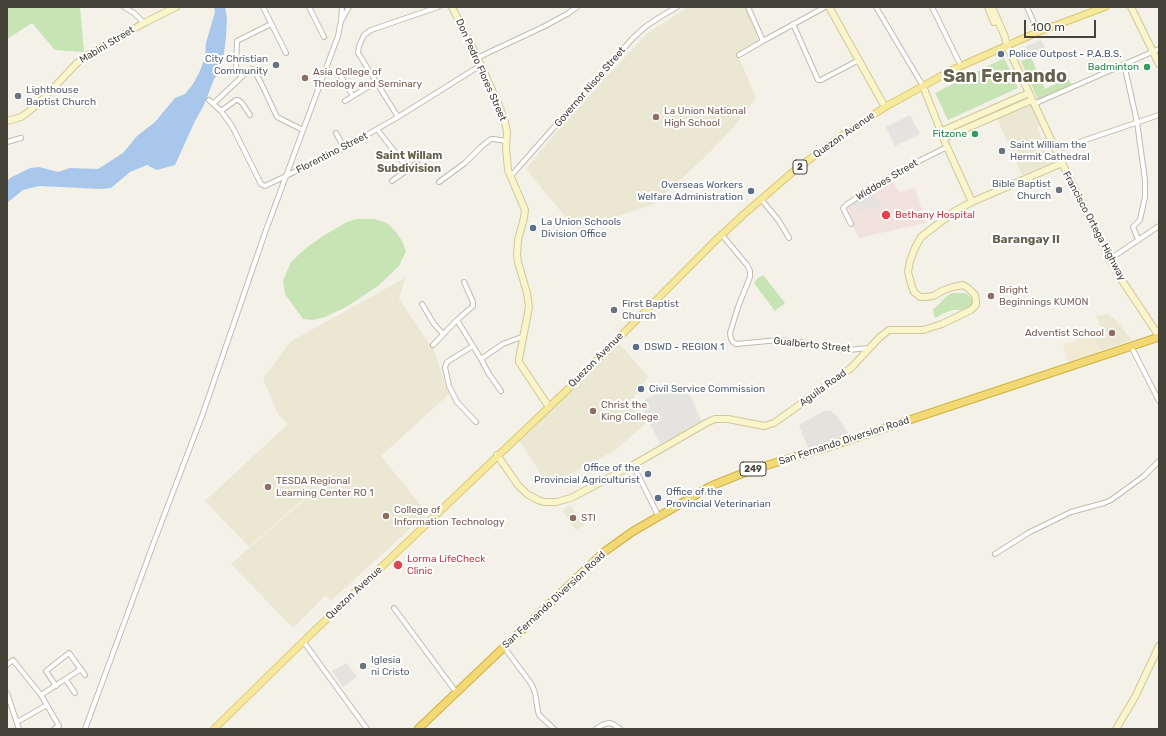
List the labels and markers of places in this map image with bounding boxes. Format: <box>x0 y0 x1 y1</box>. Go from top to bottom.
place label: Police Outpost - P.A.B.S. <box>1009 48 1122 60</box>
marker: Police Outpost - P.A.B.S. <box>996 49 1006 59</box>
place label: City Christian Community <box>205 53 268 76</box>
marker: City Christian Community <box>271 60 281 70</box>
place label: Badminton <box>1088 61 1139 73</box>
marker: Badminton <box>1142 62 1152 72</box>
place label: Asia College of Theology and Seminary <box>313 66 422 90</box>
marker: Asia College of Theology and Seminary <box>300 73 310 83</box>
place label: Lighthouse Baptist Church <box>26 84 96 108</box>
marker: Lighthouse Baptist Church <box>13 91 23 101</box>
place label: La Union National High School <box>664 105 746 128</box>
marker: La Union National High School <box>651 112 661 122</box>
place label: Fitzone <box>932 128 967 140</box>
marker: Fitzone <box>970 129 980 139</box>
place label: Saint William the Hermit Cathedral <box>1010 139 1090 162</box>
marker: Saint William the Hermit Cathedral <box>997 146 1007 156</box>
place label: Bible Baptist Church <box>992 178 1051 202</box>
place label: Overseas Workers Welfare Administration <box>637 179 743 202</box>
marker: Bible Baptist Church <box>1054 185 1064 195</box>
marker: Overseas Workers Welfare Administration <box>746 186 756 196</box>
marker: Bethany Hospital <box>880 209 892 221</box>
place label: Bethany Hospital <box>895 209 975 221</box>
place label: La Union Schools Division Office <box>541 216 621 240</box>
marker: La Union Schools Division Office <box>528 223 538 233</box>
place label: Bright Beginnings KUMON <box>999 284 1088 308</box>
marker: Bright Beginnings KUMON <box>986 291 996 301</box>
place label: First Baptist Church <box>622 298 679 322</box>
marker: First Baptist Church <box>609 305 619 315</box>
place label: Adventist School <box>1025 327 1104 339</box>
marker: Adventist School <box>1107 328 1117 338</box>
place label: DSWD - REGION 1 <box>644 341 724 353</box>
marker: DSWD - REGION 1 <box>631 342 641 352</box>
place label: Civil Service Commission <box>649 383 765 395</box>
marker: Civil Service Commission <box>636 384 646 394</box>
place label: Christ the King College <box>601 399 658 422</box>
marker: Christ the King College <box>588 406 598 416</box>
place label: Office of the Provincial Agriculturist <box>534 462 640 486</box>
marker: Office of the Provincial Agriculturist <box>643 469 653 479</box>
place label: TESDA Regional Learning Center RO 1 <box>276 475 373 498</box>
marker: TESDA Regional Learning Center RO 1 <box>263 482 273 492</box>
place label: Office of the Provincial Veterinarian <box>666 486 771 510</box>
marker: Office of the Provincial Veterinarian <box>653 493 663 503</box>
place label: College of Information Technology <box>394 504 504 528</box>
marker: College of Information Technology <box>381 511 391 521</box>
place label: STI <box>581 512 596 524</box>
marker: STI <box>568 513 578 523</box>
place label: Lorma LifeCheck Clinic <box>407 553 485 576</box>
marker: Lorma LifeCheck Clinic <box>392 559 404 571</box>
place label: Iglesia ni Cristo <box>371 654 410 678</box>
marker: Iglesia ni Cristo <box>358 661 368 671</box>

